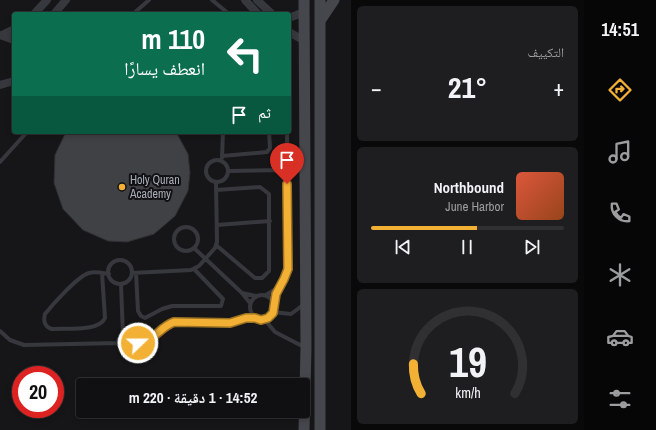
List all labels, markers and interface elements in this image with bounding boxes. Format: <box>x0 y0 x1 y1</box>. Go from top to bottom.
text: 14:51 <box>601 17 639 42</box>
text: 110 m <box>141 20 205 58</box>
icon: left <box>219 28 271 80</box>
text: التكييف <box>528 44 564 61</box>
text: انعطف يسارًا <box>124 56 205 81</box>
text: 21° <box>448 67 487 107</box>
text: − <box>371 73 382 103</box>
text: + <box>553 73 564 103</box>
icon: directions <box>606 76 634 104</box>
text: ثم <box>258 102 271 123</box>
icon: arrive <box>228 104 250 126</box>
icon: music <box>606 138 634 166</box>
pin <box>270 143 304 184</box>
icon: arrive <box>276 149 298 171</box>
place label: Holy Quran Academy <box>129 172 180 202</box>
text: Northbound <box>434 177 504 198</box>
marker: Holy Quran Academy <box>117 182 127 192</box>
text: June Harbor <box>445 198 504 215</box>
icon: phone <box>606 199 634 227</box>
icon: previous <box>392 236 414 258</box>
icon: pause <box>456 236 478 258</box>
icon: next <box>521 236 543 258</box>
icon: climate <box>606 261 634 289</box>
position arrow <box>117 322 159 364</box>
icon: car <box>606 323 634 351</box>
text: 19 <box>449 334 486 390</box>
speed limit sign: 20 <box>12 366 64 418</box>
text: km/h <box>455 383 480 402</box>
icon: filters <box>606 385 634 413</box>
text: 14:52 · 1 دقيقة · 220 m <box>129 387 257 408</box>

